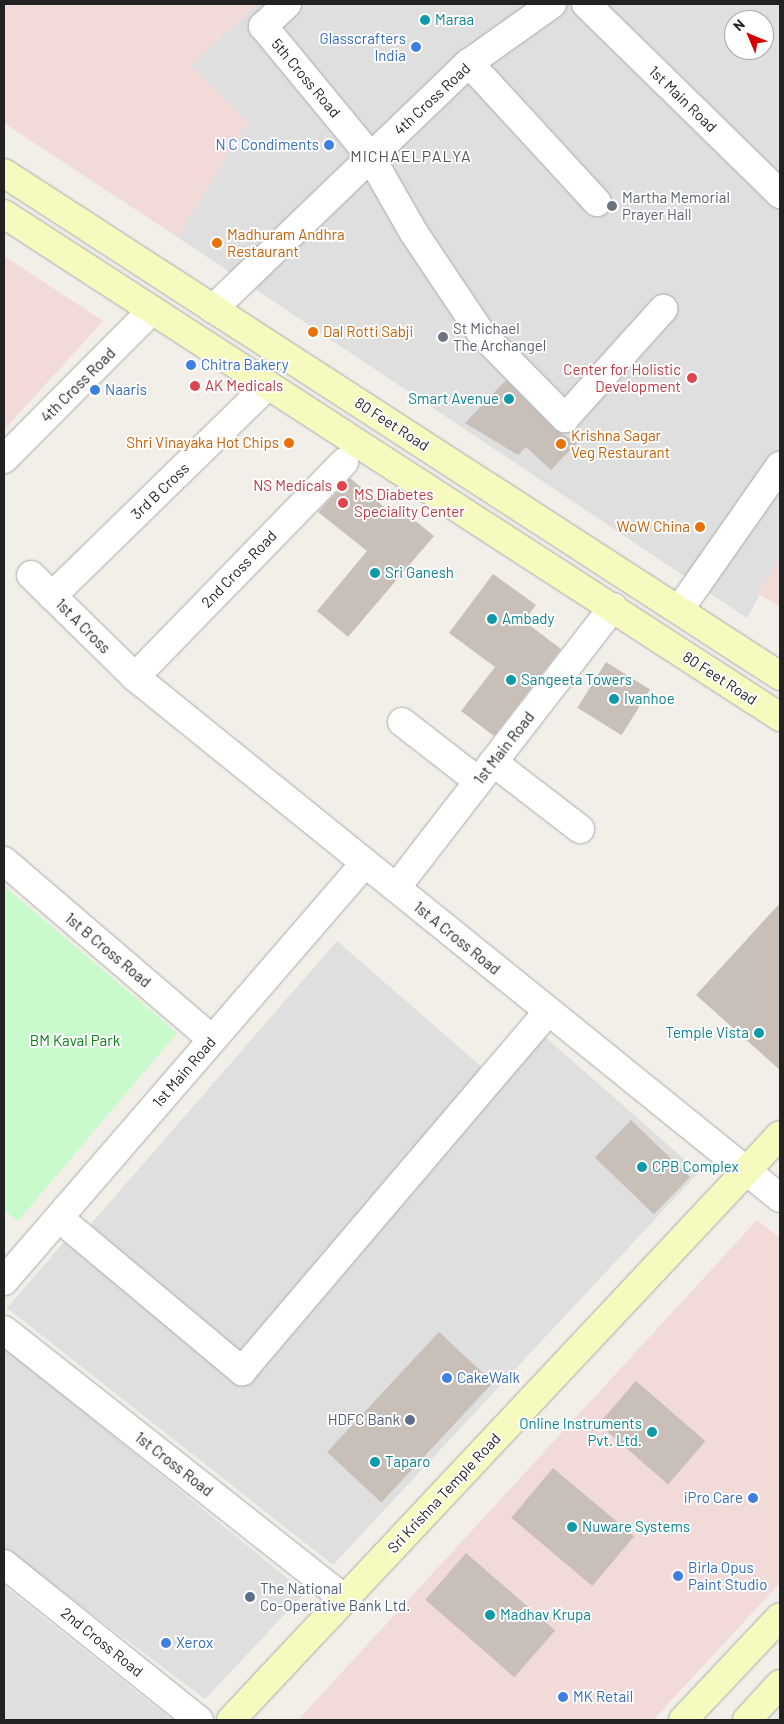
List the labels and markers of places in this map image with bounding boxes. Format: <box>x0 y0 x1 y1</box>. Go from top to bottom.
place label: Maraa <box>435 11 474 29</box>
marker: Maraa <box>419 14 431 26</box>
place label: Glasscrafters India <box>319 29 406 64</box>
marker: Glasscrafters India <box>410 41 422 53</box>
place label: N C Condiments <box>215 136 319 154</box>
marker: N C Condiments <box>323 139 335 151</box>
place label: Martha Memorial Prayer Hall <box>622 188 730 223</box>
marker: Martha Memorial Prayer Hall <box>606 200 618 212</box>
place label: Madhuram Andhra Restaurant <box>227 225 345 260</box>
marker: Madhuram Andhra Restaurant <box>211 237 223 249</box>
place label: St Michael The Archangel <box>453 319 546 354</box>
place label: Dal Rotti Sabji <box>323 323 413 341</box>
marker: Dal Rotti Sabji <box>307 326 319 338</box>
marker: St Michael The Archangel <box>437 331 449 343</box>
place label: Chitra Bakery <box>201 356 289 374</box>
marker: Chitra Bakery <box>185 359 197 371</box>
place label: Center for Holistic Development <box>563 360 681 395</box>
marker: Center for Holistic Development <box>685 371 699 385</box>
place label: AK Medicals <box>205 377 283 395</box>
marker: AK Medicals <box>189 380 201 392</box>
place label: Naaris <box>105 381 147 399</box>
marker: Naaris <box>89 384 101 396</box>
place label: Smart Avenue <box>408 390 499 408</box>
marker: Smart Avenue <box>503 393 515 405</box>
place label: Krishna Sagar Veg Restaurant <box>571 426 670 461</box>
place label: Shri Vinayaka Hot Chips <box>126 434 279 452</box>
marker: Shri Vinayaka Hot Chips <box>283 437 295 449</box>
marker: Krishna Sagar Veg Restaurant <box>555 438 567 450</box>
place label: NS Medicals <box>253 477 332 495</box>
marker: NS Medicals <box>336 480 348 492</box>
place label: MS Diabetes Speciality Center <box>354 485 465 520</box>
marker: MS Diabetes Speciality Center <box>336 496 350 510</box>
place label: WoW China <box>616 518 690 536</box>
marker: WoW China <box>694 521 706 533</box>
place label: Sri Ganesh <box>385 564 454 582</box>
marker: Sri Ganesh <box>369 567 381 579</box>
place label: Ambady <box>502 610 554 628</box>
marker: Ambady <box>486 613 498 625</box>
place label: Sangeeta Towers <box>521 671 632 689</box>
marker: Sangeeta Towers <box>505 674 517 686</box>
place label: Ivanhoe <box>624 690 675 708</box>
marker: Ivanhoe <box>608 693 620 705</box>
place label: Temple Vista <box>665 1024 749 1042</box>
marker: Temple Vista <box>753 1027 765 1039</box>
place label: CPB Complex <box>652 1158 739 1176</box>
marker: CPB Complex <box>636 1161 648 1173</box>
place label: CakeWalk <box>457 1369 520 1387</box>
marker: CakeWalk <box>441 1372 453 1384</box>
place label: HDFC Bank <box>328 1411 400 1429</box>
marker: HDFC Bank <box>404 1414 416 1426</box>
place label: Online Instruments Pvt. Ltd. <box>519 1414 642 1449</box>
marker: Online Instruments Pvt. Ltd. <box>646 1426 658 1438</box>
place label: Taparo <box>385 1453 430 1471</box>
marker: Taparo <box>369 1456 381 1468</box>
place label: iPro Care <box>684 1489 743 1507</box>
marker: iPro Care <box>747 1492 759 1504</box>
place label: Nuware Systems <box>582 1518 690 1536</box>
marker: Nuware Systems <box>566 1521 578 1533</box>
place label: Birla Opus Paint Studio <box>688 1558 767 1593</box>
marker: Birla Opus Paint Studio <box>672 1570 684 1582</box>
place label: The National Co-Operative Bank Ltd. <box>260 1579 410 1614</box>
marker: The National Co-Operative Bank Ltd. <box>244 1591 256 1603</box>
place label: Madhav Krupa <box>500 1606 591 1624</box>
marker: Madhav Krupa <box>484 1609 496 1621</box>
place label: Xerox <box>176 1634 213 1652</box>
marker: Xerox <box>160 1637 172 1649</box>
place label: MK Retail <box>573 1688 633 1706</box>
marker: MK Retail <box>557 1691 569 1703</box>

